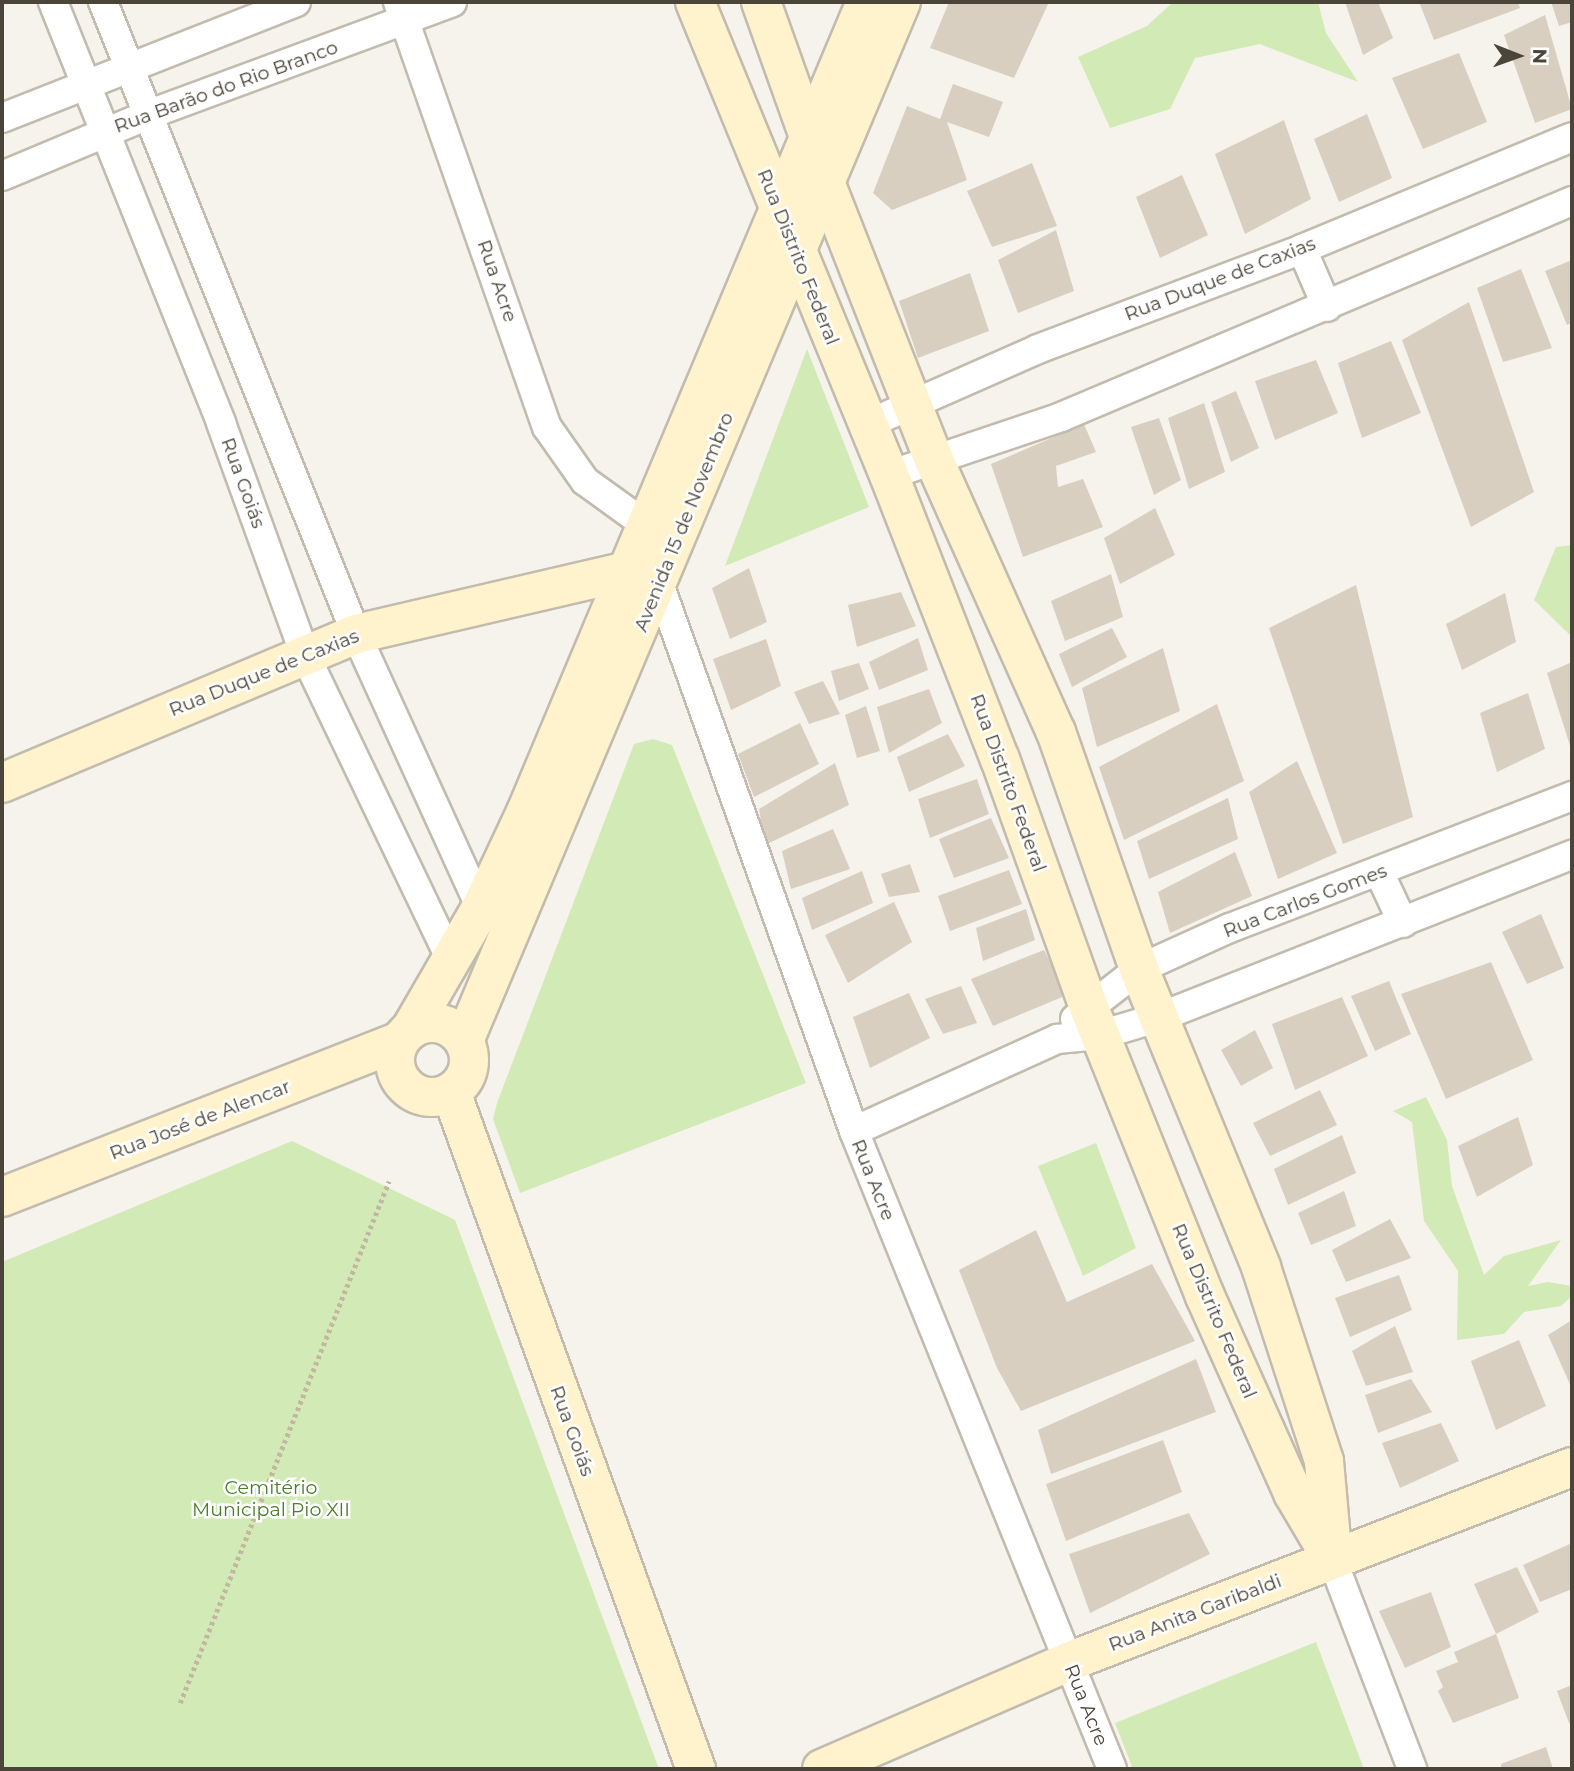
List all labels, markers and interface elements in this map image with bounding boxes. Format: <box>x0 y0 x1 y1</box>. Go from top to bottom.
north arrow <box>1483 21 1553 91</box>
street label: Rua Barão do Rio Branco <box>111 36 341 138</box>
text: N <box>1528 48 1551 64</box>
street label: Rua Distrito Federal <box>752 166 844 348</box>
street label: Rua Duque de Caxias <box>1121 232 1319 326</box>
street label: Rua Acre <box>472 237 522 325</box>
street label: Avenida 15 de Novembro <box>630 409 738 635</box>
street label: Rua Goiás <box>216 435 270 531</box>
street label: Rua Duque de Caxias <box>166 624 362 722</box>
street label: Rua Distrito Federal <box>965 691 1051 875</box>
street label: Rua Carlos Gomes <box>1220 859 1390 943</box>
street label: Rua José de Alencar <box>106 1075 294 1165</box>
street label: Rua Acre <box>846 1136 900 1224</box>
street label: Rua Distrito Federal <box>1167 1220 1261 1402</box>
street label: Rua Goiás <box>545 1383 599 1479</box>
park label: Cemitério Municipal Pio XII <box>192 1477 350 1521</box>
street label: Rua Anita Garibaldi <box>1105 1570 1285 1656</box>
street label: Rua Acre <box>1059 1661 1113 1749</box>

